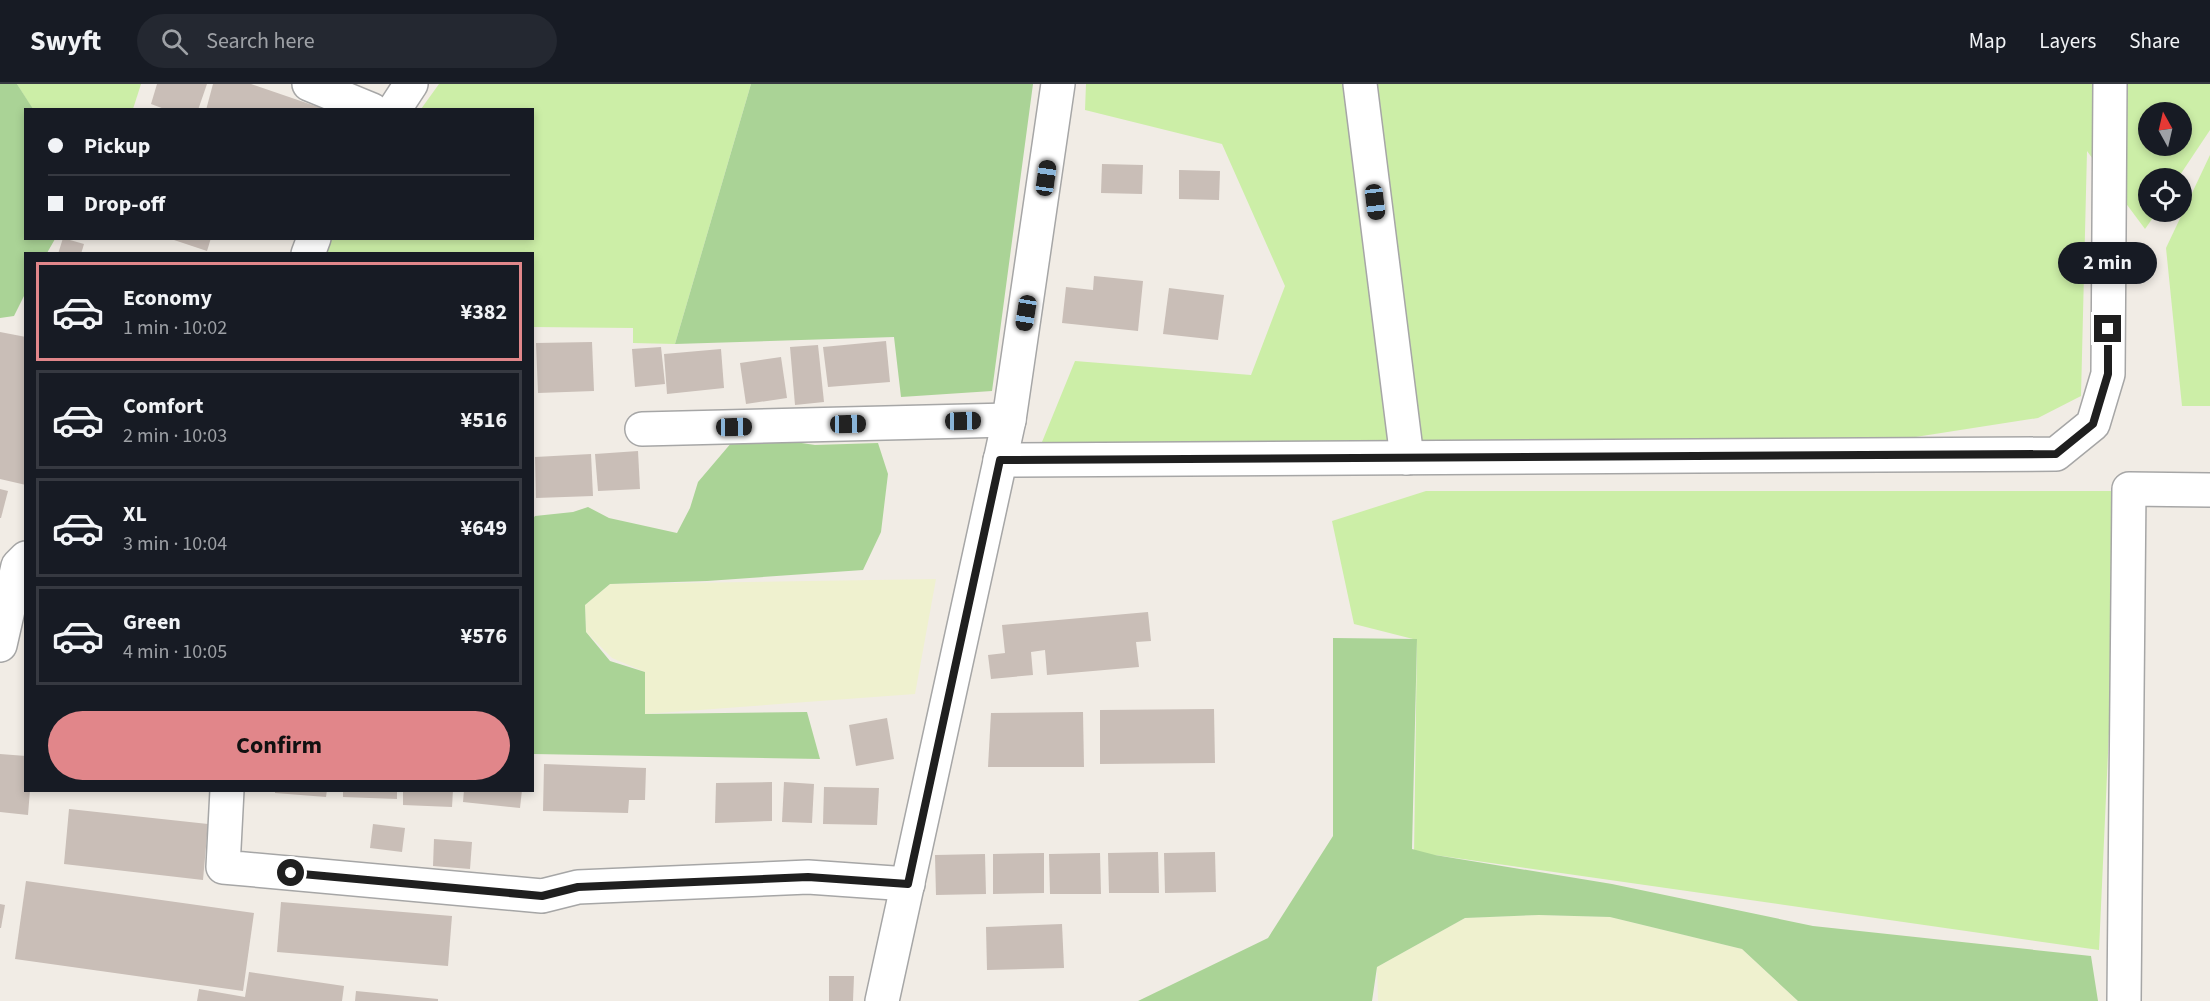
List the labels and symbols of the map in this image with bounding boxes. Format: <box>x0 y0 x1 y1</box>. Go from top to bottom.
north arrow <box>2138 102 2192 156</box>
car <box>1035 159 1057 197</box>
car <box>1364 183 1386 221</box>
callout: 2 min <box>2058 242 2158 284</box>
car <box>1014 294 1038 332</box>
route end <box>2094 315 2121 342</box>
car <box>945 412 981 430</box>
car <box>830 415 866 433</box>
car <box>716 418 752 436</box>
route start <box>277 859 304 886</box>

